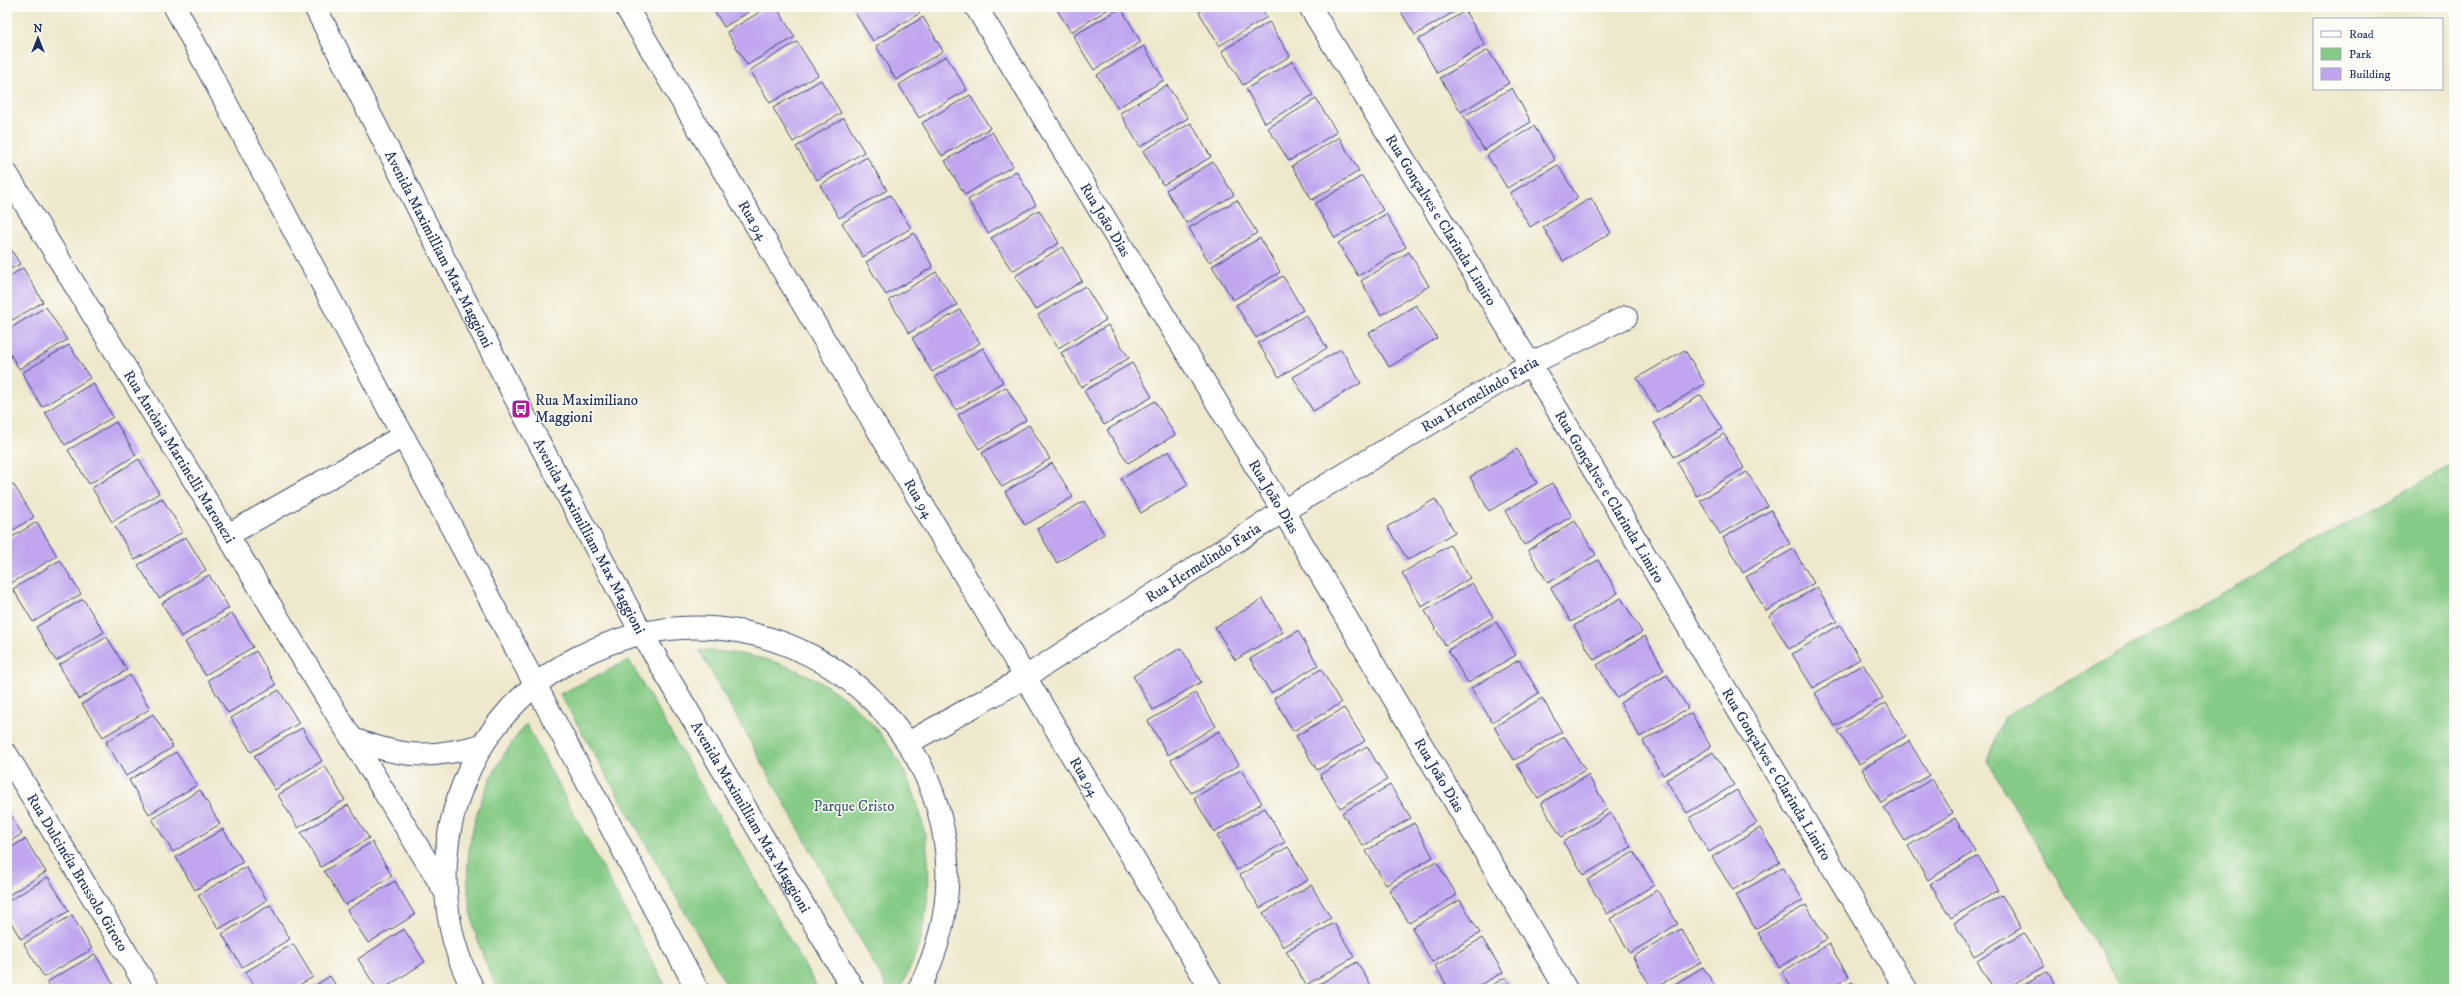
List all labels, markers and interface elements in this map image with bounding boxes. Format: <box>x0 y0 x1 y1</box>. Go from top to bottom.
north arrow <box>18 18 58 58</box>
legend <box>2313 18 2443 90</box>
text: N <box>33 22 43 36</box>
text: Road <box>2349 27 2374 42</box>
text: Park <box>2349 47 2371 62</box>
text: Building <box>2349 67 2390 82</box>
street label: Rua Gonçalves e Clarinda Limiro <box>1381 131 1501 309</box>
street label: Avenida Maximilliam Max Maggioni <box>381 147 498 351</box>
street label: Rua João Dias <box>1076 179 1135 260</box>
street label: Rua 94 <box>734 197 772 244</box>
street label: Rua Hermelindo Faria <box>1417 352 1542 436</box>
street label: Rua Antônia Martinelli Maronezi <box>119 366 240 547</box>
place label: Rua Maximiliano Maggioni <box>535 391 638 427</box>
bus stop icon: Rua Maximiliano Maggioni <box>510 398 532 420</box>
street label: Rua Gonçalves e Clarinda Limiro <box>1551 407 1669 586</box>
street label: Avenida Maximilliam Max Maggioni <box>529 435 650 637</box>
street label: Rua João Dias <box>1244 456 1304 537</box>
street label: Rua 94 <box>900 475 938 522</box>
street label: Rua Hermelindo Faria <box>1142 518 1265 607</box>
street label: Rua Gonçalves e Clarinda Limiro <box>1718 684 1836 864</box>
street label: Avenida Maximilliam Max Maggioni <box>687 718 815 916</box>
street label: Rua João Dias <box>1410 734 1469 816</box>
street label: Rua 94 <box>1065 753 1104 800</box>
street label: Rua Dulcinéia Brussolo Giroto <box>23 790 133 955</box>
park label: Parque Cristo <box>813 797 895 816</box>

